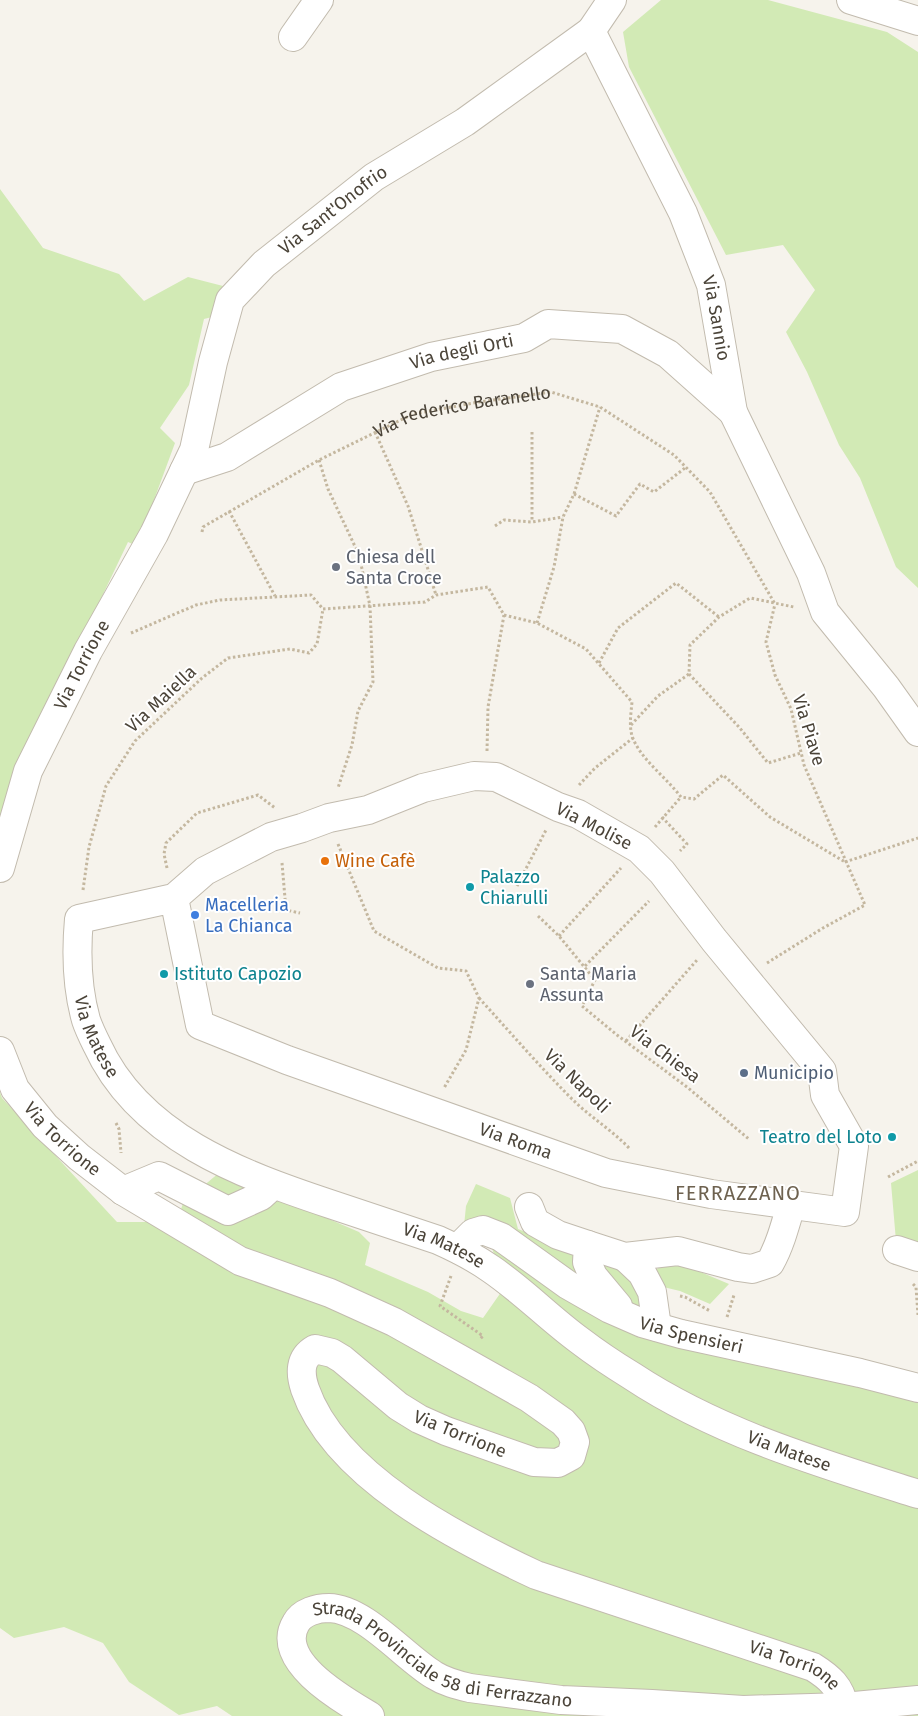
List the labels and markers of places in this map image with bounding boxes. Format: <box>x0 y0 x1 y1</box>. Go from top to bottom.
place label: Chiesa dell Santa Croce <box>346 546 442 589</box>
marker: Chiesa dell Santa Croce <box>330 561 342 573</box>
place label: Wine Cafè <box>335 850 415 872</box>
marker: Wine Cafè <box>319 855 331 867</box>
place label: Palazzo Chiarulli <box>480 866 548 909</box>
marker: Palazzo Chiarulli <box>464 881 476 893</box>
place label: Macelleria La Chianca <box>205 894 292 937</box>
marker: Macelleria La Chianca <box>189 909 201 921</box>
place label: Istituto Capozio <box>174 963 302 985</box>
place label: Santa Maria Assunta <box>540 963 637 1006</box>
marker: Istituto Capozio <box>158 968 170 980</box>
marker: Santa Maria Assunta <box>524 978 536 990</box>
place label: Municipio <box>754 1062 834 1084</box>
marker: Municipio <box>738 1067 750 1079</box>
place label: Teatro del Loto <box>760 1126 882 1148</box>
marker: Teatro del Loto <box>886 1131 898 1143</box>

